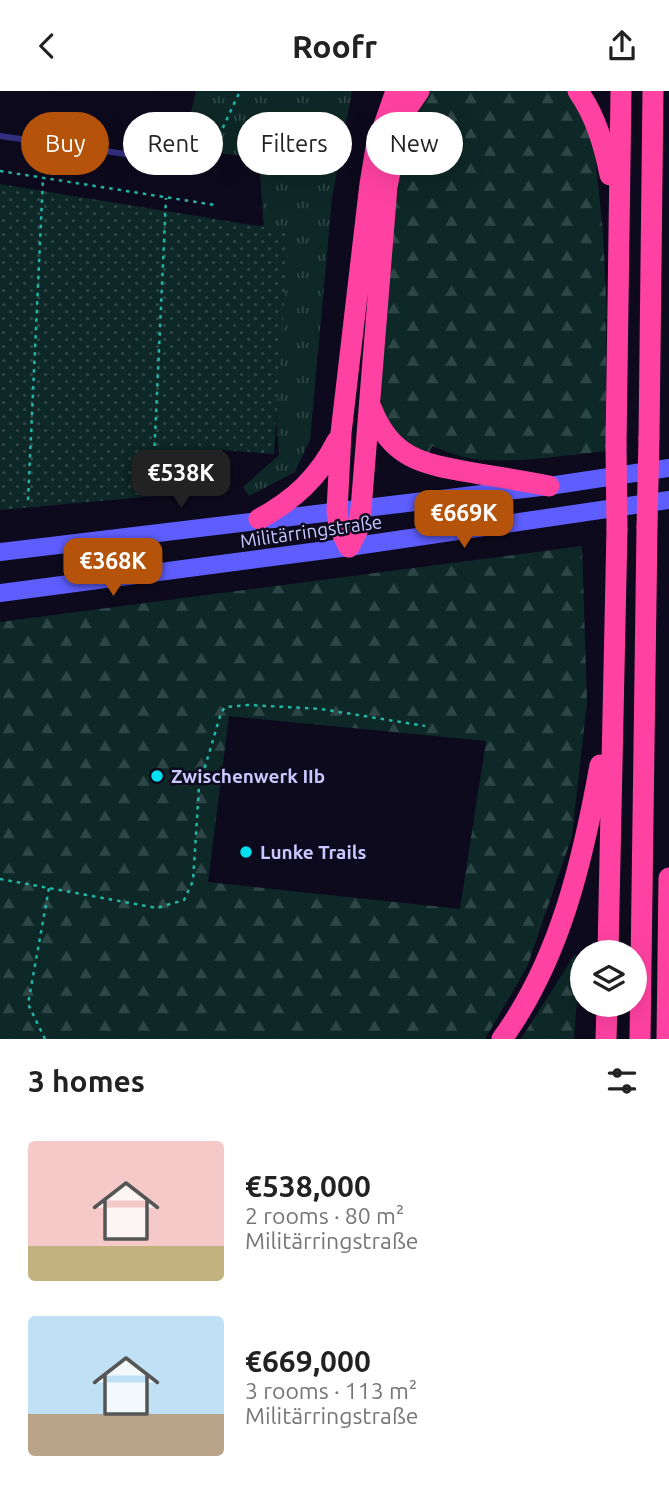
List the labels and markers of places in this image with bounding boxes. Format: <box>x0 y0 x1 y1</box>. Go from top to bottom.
pin: €538K <box>132 451 230 510</box>
pin: €669K <box>415 491 513 550</box>
pin: €368K <box>64 539 162 598</box>
place label: Zwischenwerk IIb <box>171 765 325 787</box>
marker: Zwischenwerk IIb <box>149 768 165 784</box>
place label: Lunke Trails <box>260 841 366 863</box>
marker: Lunke Trails <box>238 844 254 860</box>

